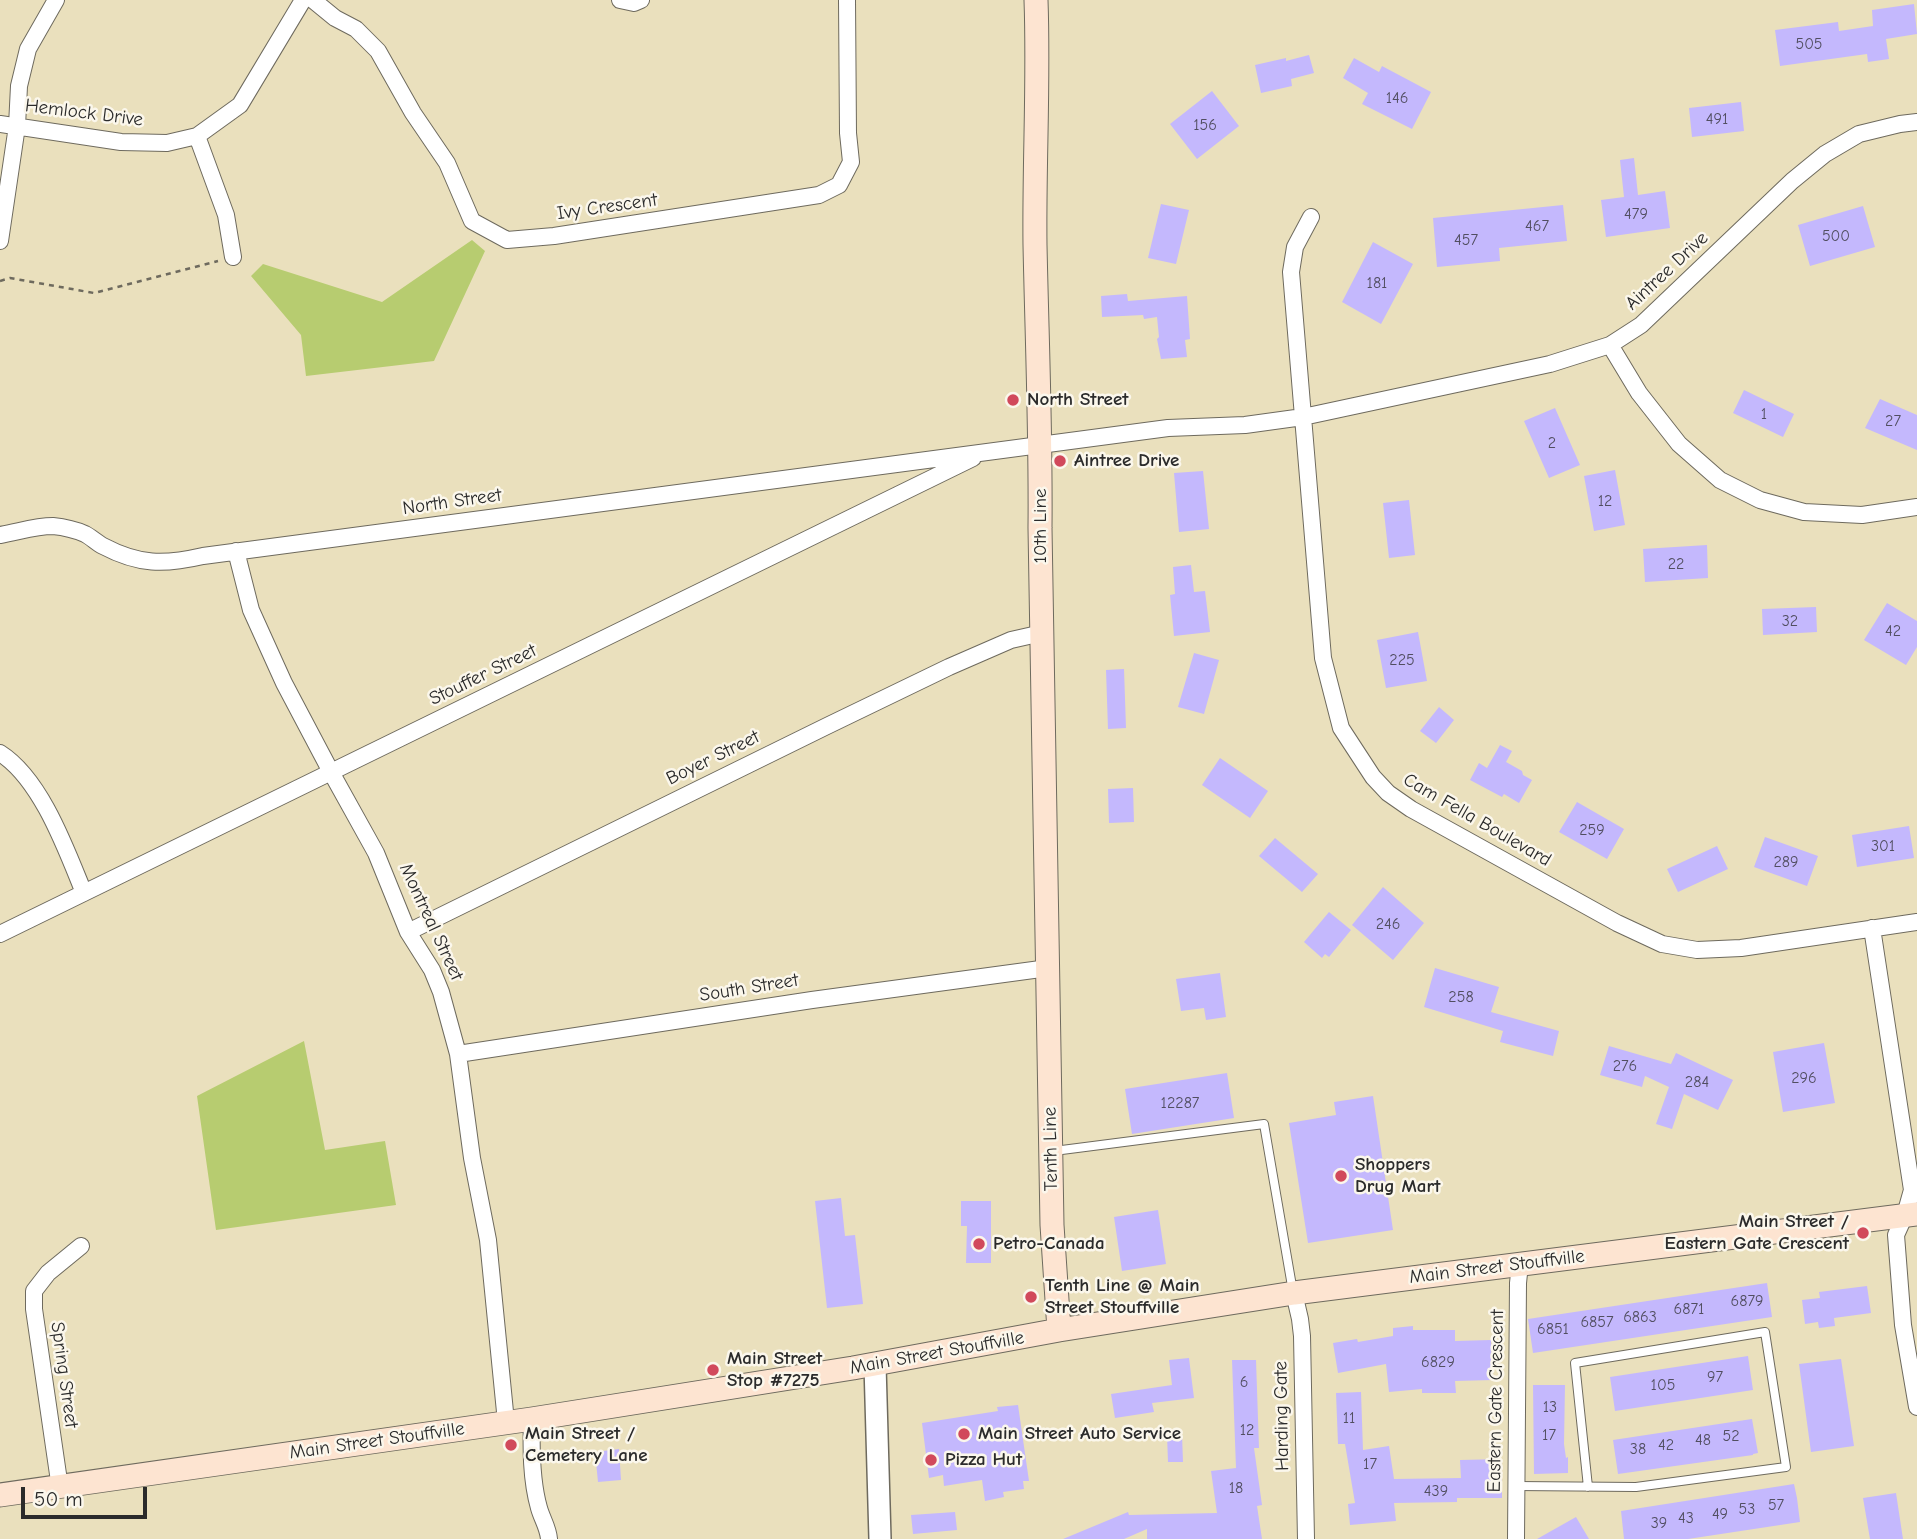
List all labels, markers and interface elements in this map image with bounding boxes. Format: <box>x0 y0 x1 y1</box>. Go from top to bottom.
house number: 505 <box>1795 34 1823 54</box>
house number: 146 <box>1386 88 1408 108</box>
street label: Hemlock Drive <box>24 94 144 132</box>
house number: 491 <box>1706 109 1728 129</box>
house number: 156 <box>1193 115 1217 135</box>
street label: Ivy Crescent <box>555 189 659 225</box>
house number: 479 <box>1624 204 1648 224</box>
house number: 467 <box>1525 216 1549 236</box>
house number: 500 <box>1822 226 1850 246</box>
street label: Aintree Drive <box>1621 227 1713 315</box>
house number: 457 <box>1454 230 1478 250</box>
house number: 181 <box>1367 273 1387 293</box>
place label: North Street <box>1027 389 1128 411</box>
marker: North Street <box>1005 392 1021 408</box>
house number: 1 <box>1761 404 1767 424</box>
house number: 27 <box>1885 411 1901 431</box>
house number: 2 <box>1548 433 1556 453</box>
place label: Aintree Drive <box>1074 450 1179 472</box>
marker: Aintree Drive <box>1052 453 1068 469</box>
street label: North Street <box>401 484 503 520</box>
street label: 10th Line <box>1030 489 1052 563</box>
house number: 12 <box>1598 491 1612 511</box>
house number: 22 <box>1668 554 1684 574</box>
house number: 32 <box>1782 611 1798 631</box>
house number: 42 <box>1885 621 1901 641</box>
street label: Stouffer Street <box>426 639 540 711</box>
house number: 225 <box>1389 650 1415 670</box>
street label: Boyer Street <box>663 726 763 790</box>
street label: Cam Fella Boulevard <box>1399 768 1555 872</box>
house number: 259 <box>1579 820 1605 840</box>
house number: 301 <box>1871 836 1895 856</box>
house number: 289 <box>1773 852 1799 872</box>
street label: Montreal Street <box>394 860 468 984</box>
house number: 246 <box>1376 914 1400 934</box>
street label: South Street <box>698 969 800 1007</box>
house number: 258 <box>1448 987 1474 1007</box>
house number: 276 <box>1613 1056 1637 1076</box>
house number: 296 <box>1791 1068 1817 1088</box>
house number: 284 <box>1685 1072 1709 1092</box>
house number: 12287 <box>1161 1093 1199 1113</box>
street label: Tenth Line <box>1039 1107 1063 1191</box>
place label: Shoppers Drug Mart <box>1355 1154 1440 1198</box>
marker: Shoppers Drug Mart <box>1333 1168 1349 1184</box>
place label: Main Street / Eastern Gate Crescent <box>1665 1211 1849 1255</box>
marker: Main Street / Eastern Gate Crescent <box>1855 1225 1871 1241</box>
place label: Petro-Canada <box>993 1233 1105 1255</box>
marker: Petro-Canada <box>971 1236 987 1252</box>
street label: Main Street Stouffville <box>1408 1245 1586 1289</box>
place label: Tenth Line @ Main Street Stouffville <box>1045 1275 1200 1319</box>
marker: Tenth Line @ Main Street Stouffville <box>1023 1289 1039 1305</box>
house number: 6879 <box>1731 1291 1763 1311</box>
house number: 6871 <box>1674 1299 1704 1319</box>
house number: 6863 <box>1623 1307 1657 1327</box>
street label: Eastern Gate Crescent <box>1483 1309 1509 1493</box>
house number: 6857 <box>1580 1312 1614 1332</box>
house number: 6851 <box>1537 1319 1569 1339</box>
street label: Spring Street <box>45 1320 83 1430</box>
street label: Main Street Stouffville <box>848 1326 1026 1380</box>
place label: Main Street Stop #7275 <box>727 1348 822 1392</box>
house number: 6829 <box>1421 1352 1455 1372</box>
street label: Harding Gate <box>1270 1361 1294 1471</box>
marker: Main Street Stop #7275 <box>705 1362 721 1378</box>
house number: 97 <box>1707 1367 1723 1387</box>
house number: 6 <box>1240 1372 1248 1392</box>
house number: 105 <box>1651 1375 1675 1395</box>
house number: 13 <box>1543 1397 1557 1417</box>
house number: 11 <box>1343 1408 1355 1428</box>
street label: Main Street Stouffville <box>288 1417 466 1465</box>
house number: 12 <box>1240 1420 1254 1440</box>
place label: Main Street / Cemetery Lane <box>525 1423 647 1467</box>
place label: Main Street Auto Service <box>978 1423 1181 1445</box>
house number: 17 <box>1542 1425 1556 1445</box>
marker: Main Street Auto Service <box>956 1426 972 1442</box>
house number: 52 <box>1722 1426 1740 1446</box>
house number: 48 <box>1695 1430 1711 1450</box>
house number: 42 <box>1658 1435 1674 1455</box>
marker: Main Street / Cemetery Lane <box>503 1437 519 1453</box>
house number: 38 <box>1630 1439 1646 1459</box>
place label: Pizza Hut <box>945 1449 1022 1471</box>
marker: Pizza Hut <box>923 1452 939 1468</box>
house number: 17 <box>1363 1454 1377 1474</box>
scale bar <box>24 1472 150 1516</box>
house number: 18 <box>1229 1478 1243 1498</box>
house number: 439 <box>1424 1481 1448 1501</box>
text: 50 m <box>34 1487 83 1511</box>
house number: 57 <box>1768 1495 1784 1515</box>
house number: 53 <box>1739 1499 1755 1519</box>
house number: 49 <box>1712 1504 1728 1524</box>
house number: 43 <box>1678 1508 1694 1528</box>
house number: 39 <box>1651 1513 1667 1533</box>

